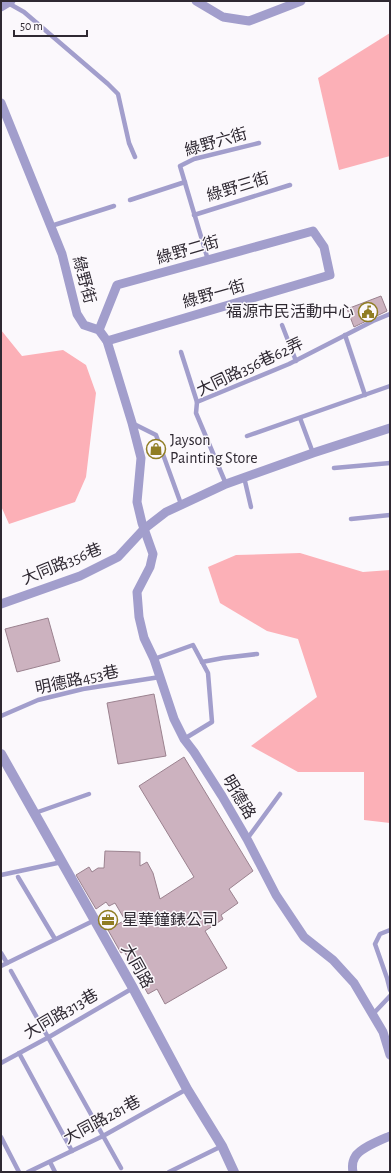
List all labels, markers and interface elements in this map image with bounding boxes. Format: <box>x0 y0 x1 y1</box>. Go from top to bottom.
scale bar <box>14 12 87 38</box>
text: 50 m <box>20 20 43 32</box>
street label: 綠野六街 <box>183 125 249 159</box>
street label: 綠野三街 <box>205 169 271 204</box>
street label: 綠野二街 <box>155 233 221 267</box>
street label: 綠野街 <box>70 254 99 305</box>
street label: 綠野一街 <box>181 277 247 311</box>
public building icon: 福源市民活動中心 <box>357 301 379 323</box>
place label: 福源市民活動中心 <box>226 303 354 320</box>
street label: 大同路356巷62弄 <box>194 334 306 399</box>
place label: Jayson Painting Store <box>170 432 258 466</box>
shop icon: Jayson Painting Store <box>145 438 167 460</box>
street label: 大同路356巷 <box>19 540 104 587</box>
street label: 明德路453巷 <box>34 662 120 697</box>
street label: 明德路 <box>220 772 259 822</box>
office icon: 星華鐘錶公司 <box>97 909 119 931</box>
place label: 星華鐘錶公司 <box>122 911 218 928</box>
street label: 大同路 <box>118 941 157 991</box>
street label: 大同路313巷 <box>21 986 101 1042</box>
street label: 大同路281巷 <box>61 1092 143 1147</box>

